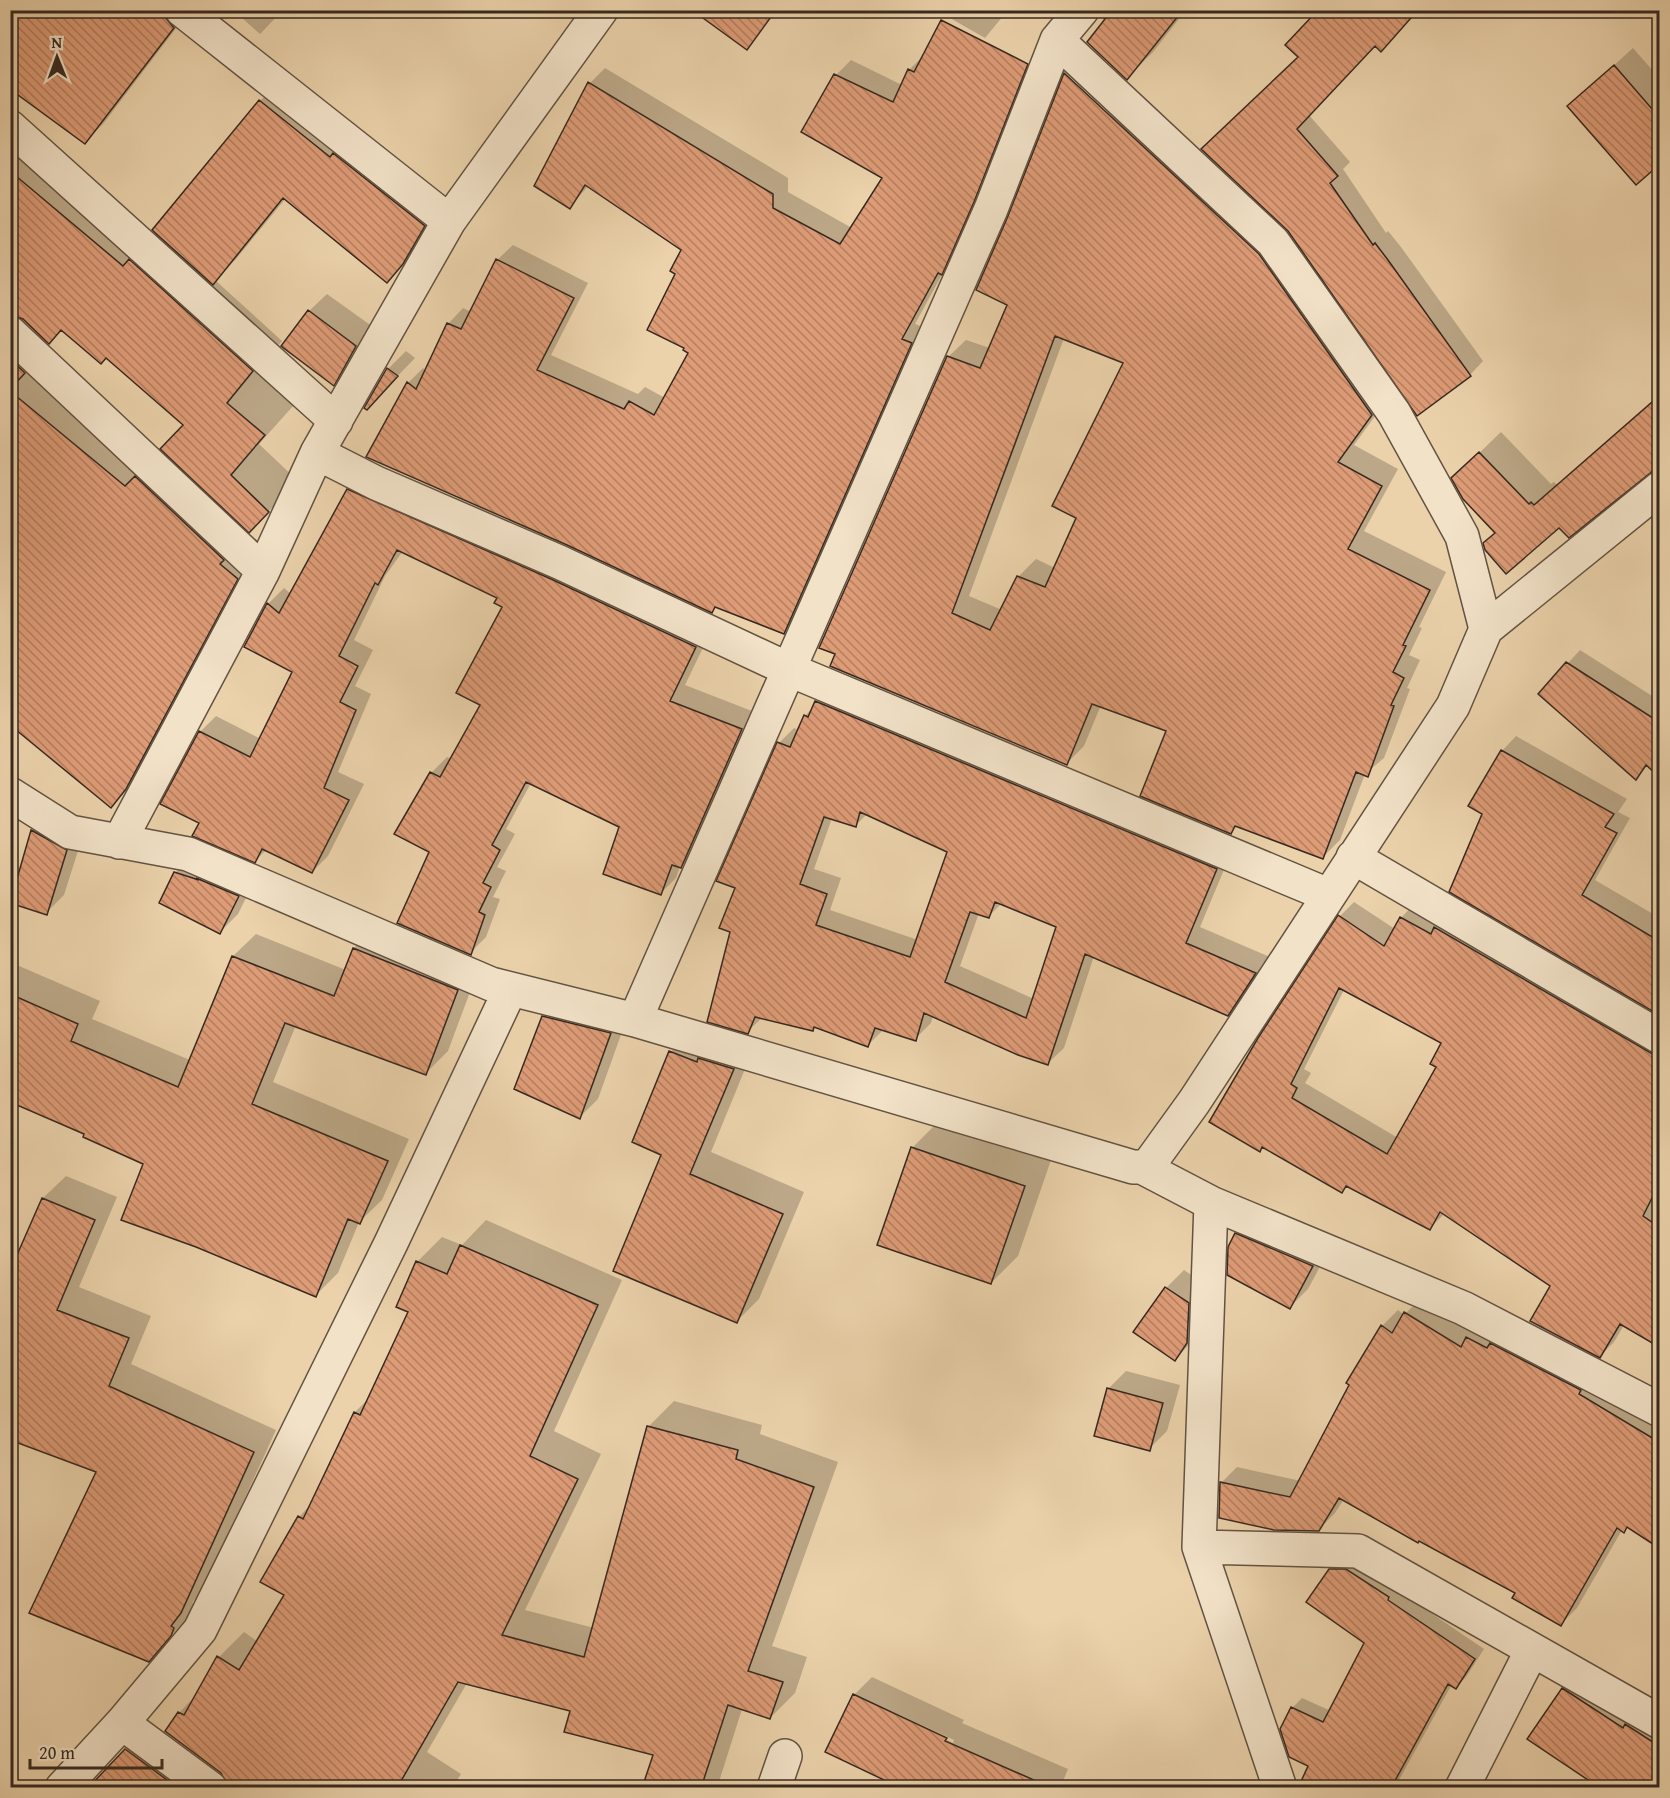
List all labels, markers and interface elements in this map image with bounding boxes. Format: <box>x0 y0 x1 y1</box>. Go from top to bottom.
north arrow <box>27 27 87 87</box>
text: N <box>51 30 63 54</box>
scale bar <box>30 1732 162 1770</box>
text: 20 m <box>39 1739 75 1766</box>

